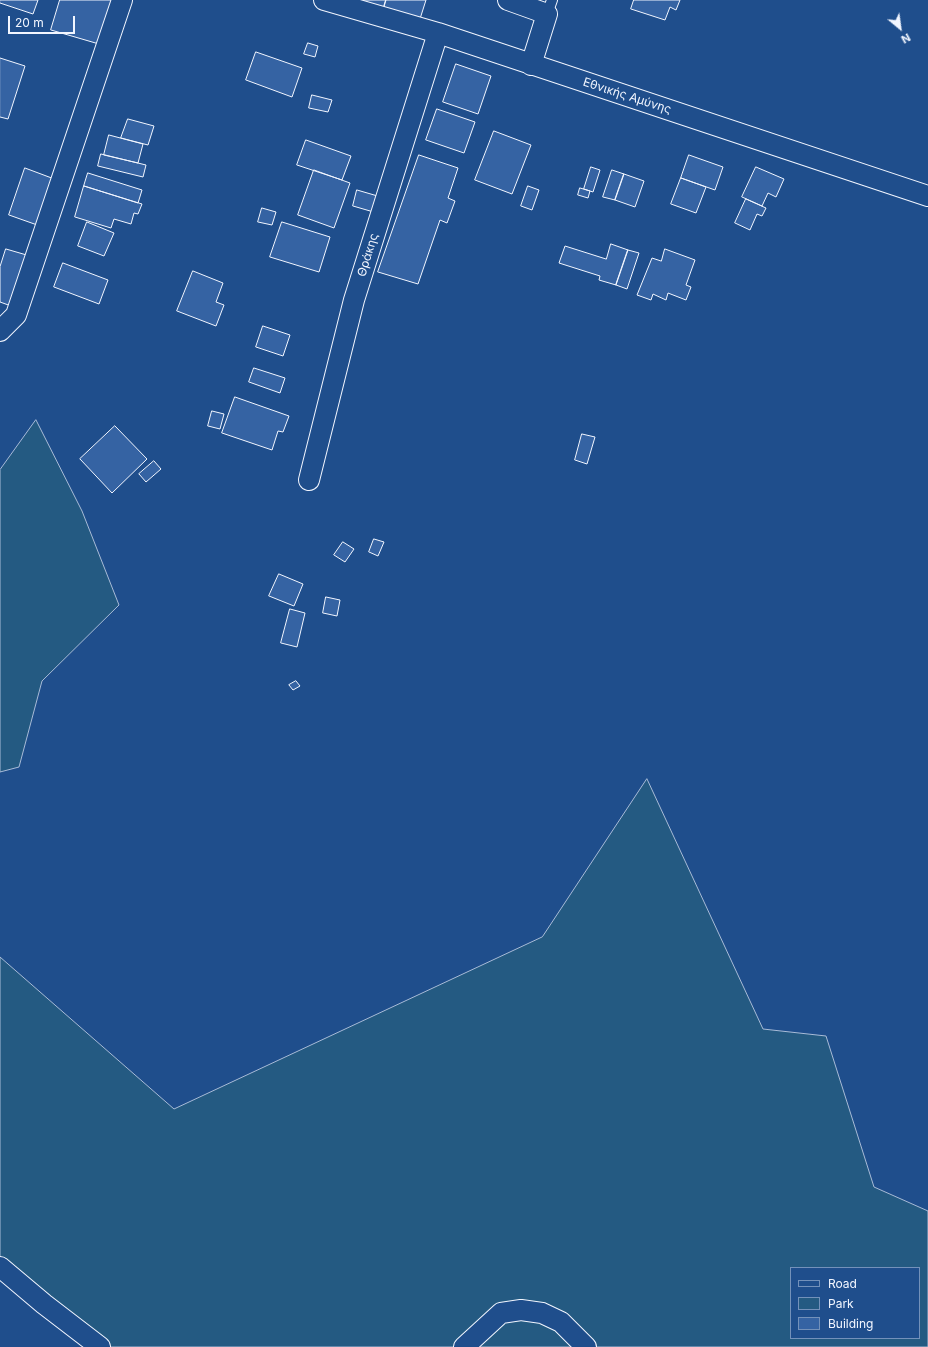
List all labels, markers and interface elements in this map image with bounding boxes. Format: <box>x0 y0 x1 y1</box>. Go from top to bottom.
scale bar <box>10 8 77 34</box>
north arrow <box>880 8 920 48</box>
text: 20 m <box>15 15 44 30</box>
text: N <box>899 30 913 47</box>
street label: Εθνικής Αμύνης <box>581 75 673 117</box>
street label: Θράκης <box>355 232 381 278</box>
legend <box>790 1267 920 1339</box>
text: Road <box>828 1276 857 1291</box>
text: Park <box>828 1296 854 1311</box>
text: Building <box>828 1316 873 1331</box>

